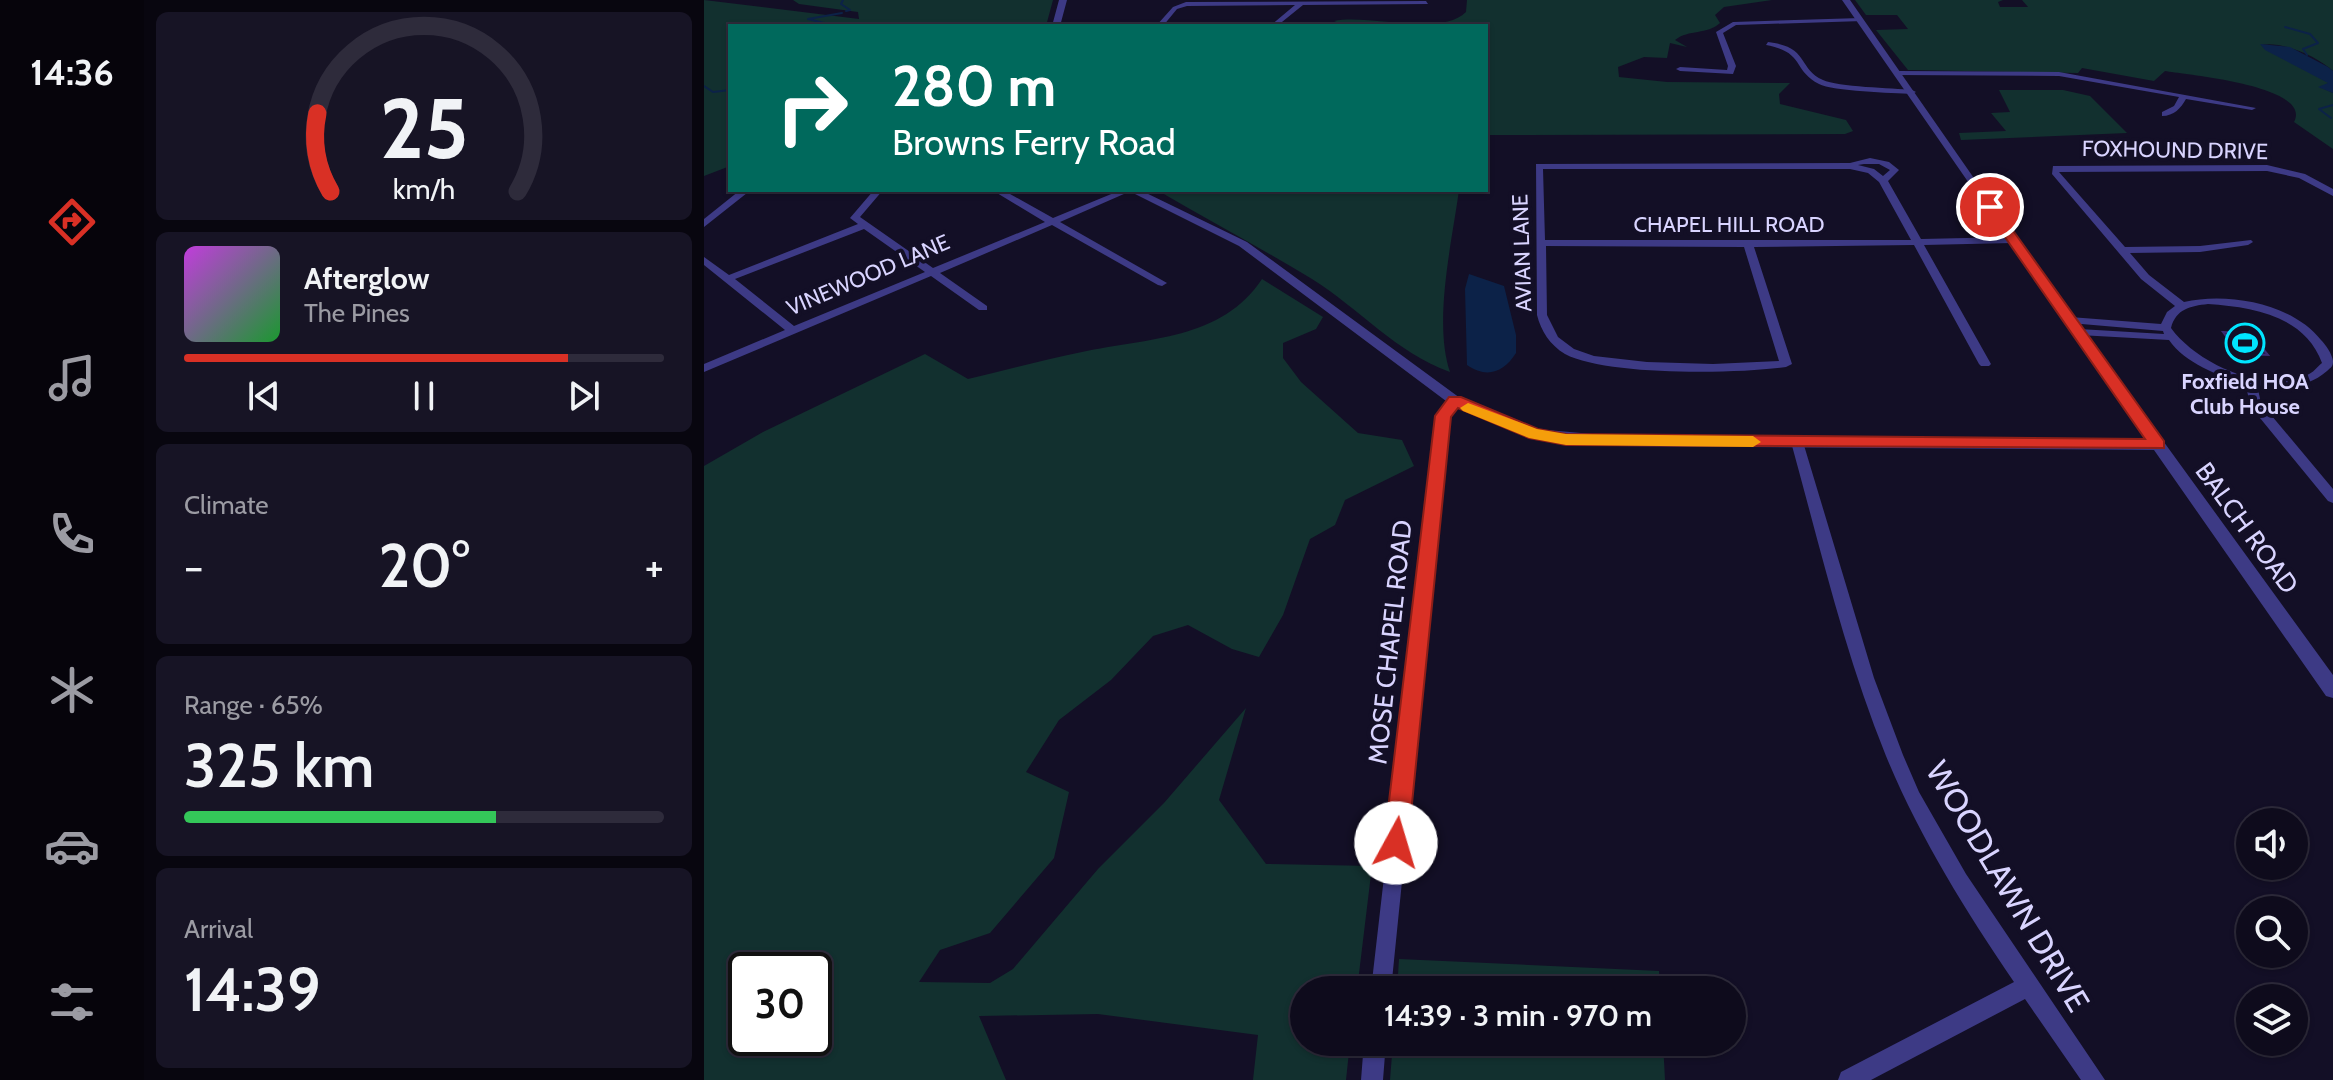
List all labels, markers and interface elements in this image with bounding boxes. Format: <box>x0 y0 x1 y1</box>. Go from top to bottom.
text: 14:36 <box>30 50 114 94</box>
text: 280 m <box>892 52 1056 120</box>
icon: right <box>760 56 864 160</box>
text: 25 <box>380 78 468 179</box>
text: Browns Ferry Road <box>892 120 1176 164</box>
street label: FOXHOUND DRIVE <box>2082 135 2268 165</box>
text: km/h <box>393 171 455 206</box>
pin <box>1956 173 2024 241</box>
icon: arrive <box>1968 185 2012 229</box>
icon: directions <box>44 194 100 250</box>
street label: AVIAN LANE <box>1506 194 1538 312</box>
street label: CHAPEL HILL ROAD <box>1633 211 1825 238</box>
street label: VINEWOOD LANE <box>782 228 954 322</box>
text: Afterglow <box>304 260 430 297</box>
text: The Pines <box>304 297 410 329</box>
sports icon: Foxfield HOA Club House <box>2224 322 2266 364</box>
icon: music <box>44 350 100 406</box>
place label: Foxfield HOA Club House <box>2181 368 2309 420</box>
icon: previous <box>242 374 286 418</box>
icon: pause <box>402 374 446 418</box>
icon: next <box>562 374 606 418</box>
street label: BALCH ROAD <box>2189 456 2305 600</box>
text: Climate <box>184 489 269 521</box>
icon: phone <box>44 506 100 562</box>
street label: MOSE CHAPEL ROAD <box>1361 518 1419 766</box>
text: 20° <box>378 529 470 602</box>
text: − <box>184 540 203 593</box>
text: + <box>645 540 664 593</box>
icon: climate <box>44 662 100 718</box>
text: Range · 65% <box>184 689 323 721</box>
text: 325 km <box>184 729 374 802</box>
street label: WOODLAWN DRIVE <box>1918 754 2098 1018</box>
position arrow <box>1354 801 1438 885</box>
map controls <box>2236 808 2308 1056</box>
button: sound <box>2236 808 2308 880</box>
icon: car <box>44 818 100 874</box>
button: search <box>2236 896 2308 968</box>
text: Arrival <box>184 913 253 945</box>
speed limit sign: 30 <box>728 952 832 1056</box>
text: 14:39 <box>184 953 321 1026</box>
icon: filters <box>44 974 100 1030</box>
button: layers <box>2236 984 2308 1056</box>
text: 14:39 · 3 min · 970 m <box>1384 997 1652 1034</box>

